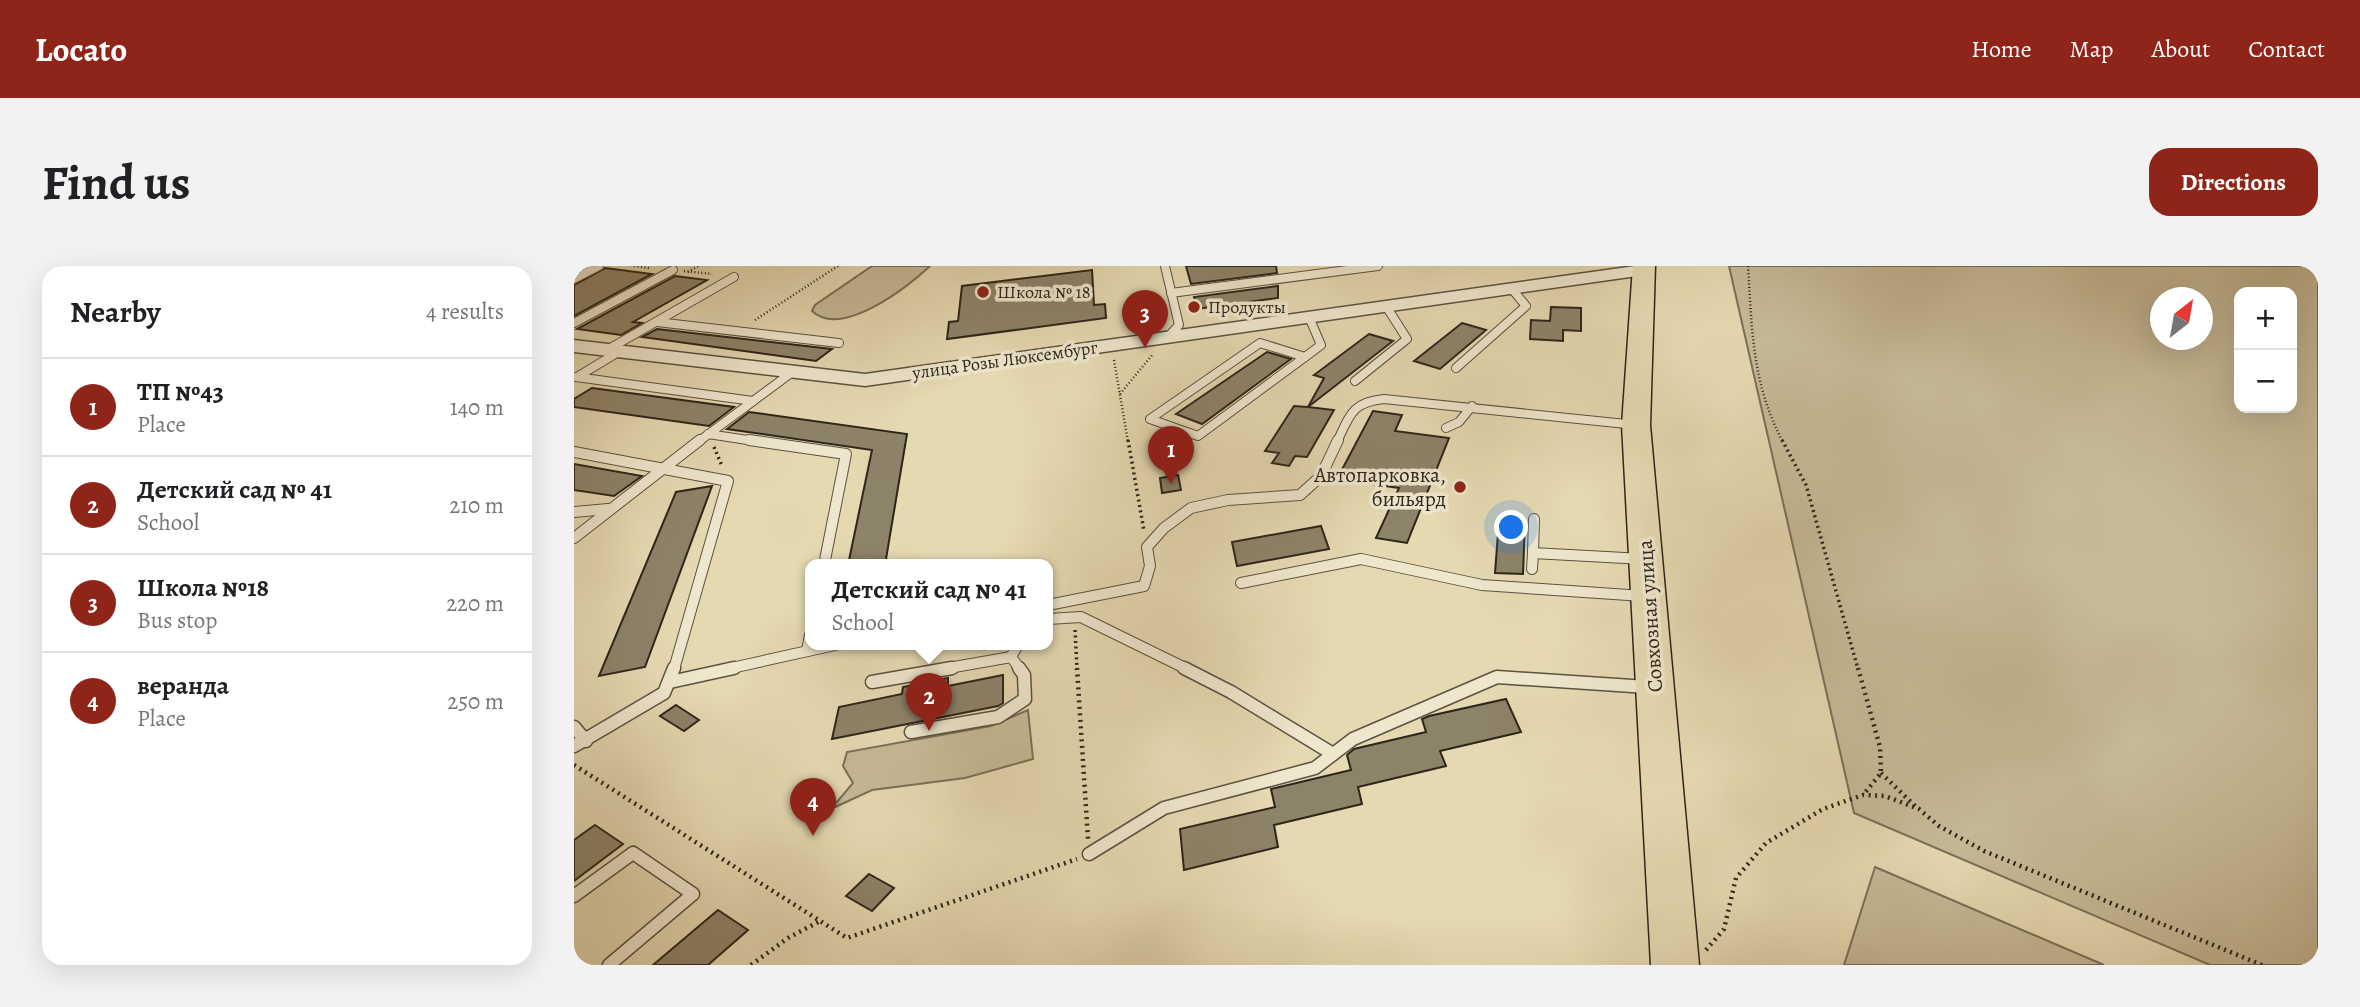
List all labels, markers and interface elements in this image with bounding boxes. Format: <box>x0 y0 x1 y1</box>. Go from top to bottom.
text: Locato <box>35 27 127 72</box>
text: Home <box>1971 33 2032 65</box>
text: Map <box>2070 33 2114 65</box>
text: About <box>2152 33 2210 65</box>
text: Contact <box>2248 33 2325 65</box>
button: Directions <box>2149 148 2318 216</box>
text: Find us <box>42 149 190 216</box>
place label: Школа № 18 <box>997 280 1090 304</box>
marker: Школа № 18 <box>975 284 991 300</box>
north arrow <box>2150 287 2213 350</box>
map controls <box>2234 287 2297 413</box>
button: + <box>2234 287 2297 350</box>
pin: 3 <box>1122 290 1168 348</box>
text: Nearby <box>70 292 161 332</box>
place label: Продукты <box>1208 295 1286 319</box>
text: 4 results <box>426 296 504 327</box>
marker: Продукты <box>1186 299 1202 315</box>
street label: улица Розы Люксембург <box>910 335 1100 385</box>
button: − <box>2234 350 2297 413</box>
text: ТП №43 <box>137 374 224 409</box>
text: 1 <box>89 392 97 423</box>
text: 140 m <box>450 392 504 423</box>
text: Place <box>137 409 186 440</box>
pin: 1 <box>1148 426 1194 484</box>
place label: Автопарковка, бильярд <box>1313 461 1446 513</box>
text: Детский сад № 41 <box>137 472 332 507</box>
marker: Автопарковка, бильярд <box>1452 479 1468 495</box>
text: 2 <box>87 490 99 521</box>
text: 210 m <box>449 490 504 521</box>
text: School <box>137 507 199 538</box>
your location <box>1494 510 1528 544</box>
street label: Совхозная улица <box>1631 539 1669 693</box>
popup <box>805 559 1053 650</box>
text: Школа №18 <box>137 570 269 605</box>
text: Детский сад № 41 <box>831 572 1027 607</box>
text: 3 <box>88 588 98 619</box>
text: 220 m <box>446 588 504 619</box>
text: Bus stop <box>137 605 217 636</box>
text: School <box>831 607 894 638</box>
text: веранда <box>137 668 229 703</box>
pin: 2 <box>906 673 952 731</box>
text: 4 <box>88 686 98 717</box>
text: 250 m <box>447 686 504 717</box>
text: Place <box>137 703 186 734</box>
pin: 4 <box>790 778 836 836</box>

